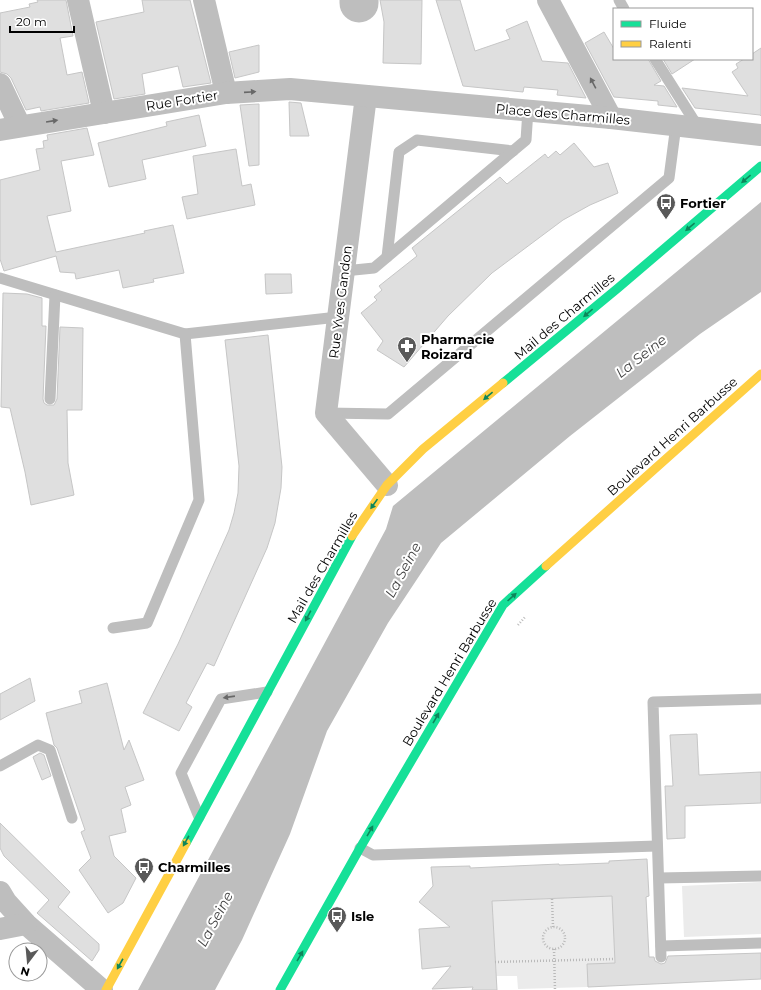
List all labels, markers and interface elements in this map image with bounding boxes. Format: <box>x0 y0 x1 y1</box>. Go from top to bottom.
scale bar <box>10 8 74 34</box>
legend <box>613 8 753 60</box>
text: 20 m <box>16 14 47 29</box>
text: Fluide <box>649 16 687 31</box>
text: Ralenti <box>649 36 691 51</box>
one-way arrow <box>589 77 596 89</box>
street label: Rue Fortier <box>145 86 219 114</box>
one-way arrow <box>244 88 256 95</box>
street label: Place des Charmilles <box>495 100 631 128</box>
one-way arrow <box>46 118 58 124</box>
one-way arrow <box>740 175 751 184</box>
bus stop icon: Fortier <box>655 192 677 220</box>
place label: Fortier <box>680 195 726 211</box>
one-way arrow <box>685 222 695 231</box>
street label: Rue Yves Gandon <box>325 245 355 359</box>
street label: Mail des Charmilles <box>511 269 617 363</box>
one-way arrow <box>582 308 593 317</box>
water label: La Seine <box>612 330 670 382</box>
place label: Pharmacie Roizard <box>421 331 495 362</box>
pharmacy icon: Pharmacie Roizard <box>396 335 418 363</box>
street label: Boulevard Henri Barbusse <box>604 373 740 499</box>
one-way arrow <box>482 391 493 400</box>
one-way arrow <box>370 499 378 509</box>
street label: Mail des Charmilles <box>284 508 360 626</box>
water label: La Seine <box>381 539 425 601</box>
one-way arrow <box>507 592 517 601</box>
street label: Boulevard Henri Barbusse <box>398 595 500 749</box>
one-way arrow <box>305 610 312 622</box>
one-way arrow <box>223 694 235 700</box>
one-way arrow <box>433 713 440 724</box>
one-way arrow <box>367 825 374 837</box>
one-way arrow <box>183 835 190 847</box>
bus stop icon: Charmilles <box>133 856 155 884</box>
place label: Charmilles <box>158 859 231 875</box>
water label: La Seine <box>193 888 237 950</box>
bus stop icon: Isle <box>326 905 348 933</box>
place label: Isle <box>351 908 374 924</box>
north arrow <box>8 942 48 982</box>
one-way arrow <box>296 950 303 962</box>
one-way arrow <box>116 958 123 970</box>
text: N <box>19 964 31 980</box>

